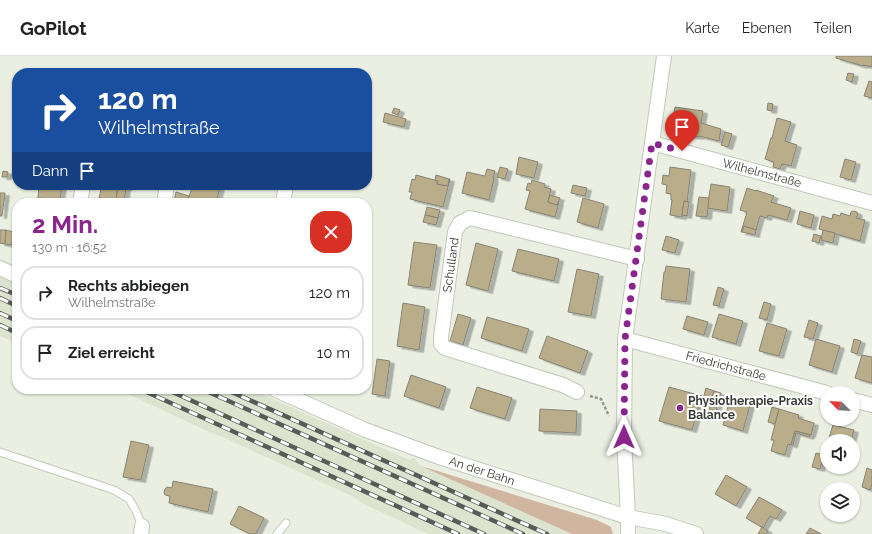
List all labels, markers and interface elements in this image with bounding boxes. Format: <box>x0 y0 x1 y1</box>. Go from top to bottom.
text: GoPilot <box>20 17 86 39</box>
text: Karte <box>685 20 720 36</box>
text: Ebenen <box>742 20 792 36</box>
text: Teilen <box>814 20 852 36</box>
text: 120 m <box>98 83 178 116</box>
icon: right <box>32 84 84 136</box>
pin <box>665 110 699 151</box>
icon: arrive <box>671 116 693 138</box>
text: Wilhelmstraße <box>98 117 219 138</box>
street label: Wilhelmstraße <box>721 156 803 190</box>
icon: arrive <box>76 160 98 182</box>
text: Dann <box>32 162 68 180</box>
text: 2 Min. <box>32 210 98 239</box>
button: close <box>310 211 352 253</box>
street label: Schulland <box>440 237 462 293</box>
text: 130 m · 16:52 <box>32 240 107 255</box>
text: Rechts abbiegen <box>68 277 189 295</box>
icon: right <box>34 282 56 304</box>
text: 120 m <box>309 284 350 302</box>
text: Wilhelmstraße <box>68 295 156 310</box>
icon: arrive <box>34 342 56 364</box>
text: Ziel erreicht <box>68 344 155 362</box>
text: 10 m <box>317 344 350 362</box>
street label: Friedrichstraße <box>684 349 768 383</box>
north arrow <box>820 386 860 426</box>
map controls <box>820 386 860 522</box>
place label: Physiotherapie-Praxis Balance <box>688 394 813 422</box>
marker: Physiotherapie-Praxis Balance <box>675 403 685 413</box>
position arrow <box>603 416 645 458</box>
button: sound <box>820 434 860 474</box>
street label: An der Bahn <box>447 454 517 488</box>
button: layers <box>820 482 860 522</box>

